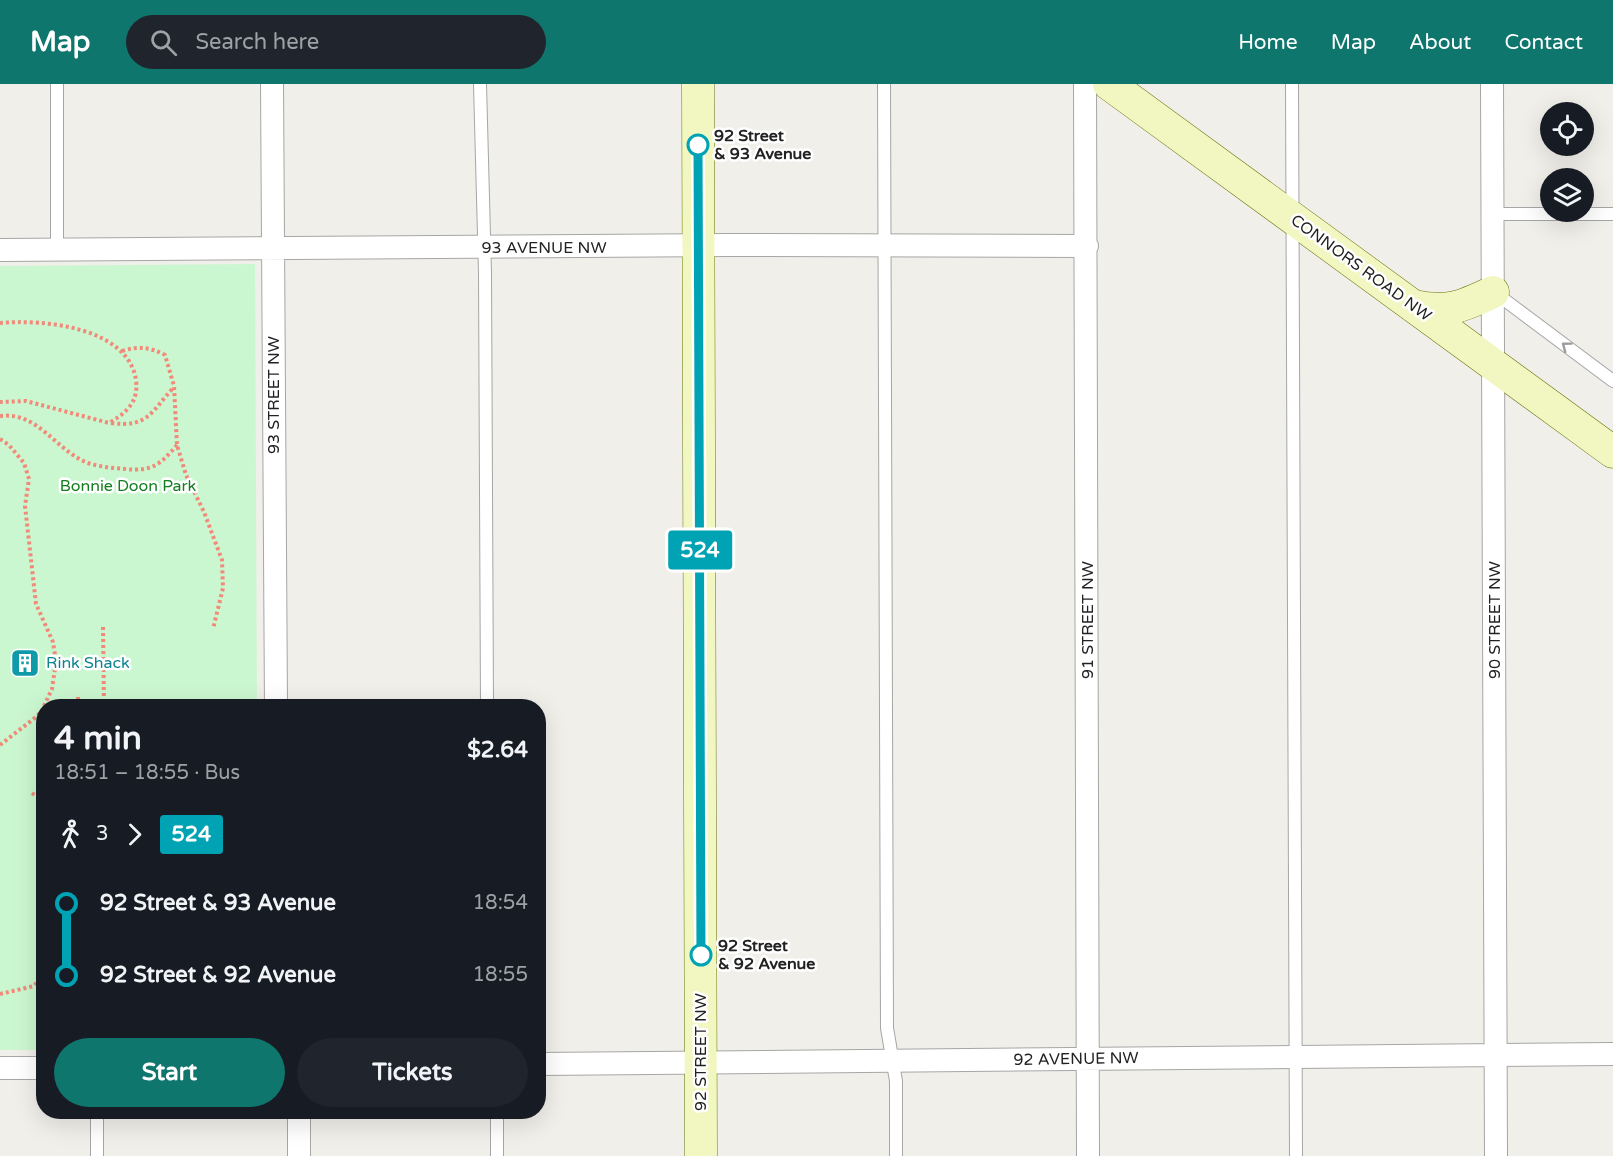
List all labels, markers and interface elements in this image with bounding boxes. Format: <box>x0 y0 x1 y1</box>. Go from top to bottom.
search box <box>126 15 546 69</box>
text: Map <box>30 25 90 59</box>
icon: search <box>147 26 180 59</box>
text: Search here <box>195 29 319 55</box>
text: Home <box>1238 30 1298 55</box>
text: Map <box>1331 30 1376 55</box>
text: About <box>1409 30 1471 55</box>
text: Contact <box>1504 30 1583 55</box>
map controls <box>1540 102 1594 222</box>
button: locate <box>1540 102 1594 156</box>
place label: 92 Street & 93 Avenue <box>714 126 811 164</box>
marker: 92 Street & 93 Avenue <box>687 134 709 156</box>
button: layers <box>1540 168 1594 222</box>
street label: CONNORS ROAD NW <box>1287 210 1435 326</box>
street label: 93 AVENUE NW <box>481 238 607 258</box>
street label: 93 STREET NW <box>264 336 284 454</box>
one-way arrow <box>1562 343 1573 354</box>
park label: Bonnie Doon Park <box>60 476 197 496</box>
line badge: 524 <box>666 530 734 570</box>
text: 524 <box>680 538 720 563</box>
street label: 91 STREET NW <box>1078 561 1098 679</box>
street label: 90 STREET NW <box>1485 561 1505 679</box>
building icon: Rink Shack <box>9 647 41 679</box>
place label: Rink Shack <box>46 653 130 673</box>
text: 4 min <box>54 719 142 758</box>
text: $2.64 <box>467 737 528 763</box>
text: 18:51 – 18:55 · Bus <box>54 761 240 785</box>
icon: walk <box>54 818 87 851</box>
icon: forward <box>118 818 151 851</box>
text: 3 <box>96 822 109 846</box>
text: 524 <box>172 822 211 847</box>
text: 92 Street & 93 Avenue <box>100 890 336 916</box>
text: 18:54 <box>473 891 528 915</box>
place label: 92 Street & 92 Avenue <box>718 936 815 974</box>
marker: 92 Street & 92 Avenue <box>690 944 712 966</box>
text: 92 Street & 92 Avenue <box>100 962 336 988</box>
text: 18:55 <box>473 963 528 987</box>
street label: 92 STREET NW <box>691 993 711 1111</box>
button: Start <box>54 1038 285 1107</box>
button: Tickets <box>297 1038 528 1107</box>
street label: 92 AVENUE NW <box>1013 1048 1139 1070</box>

